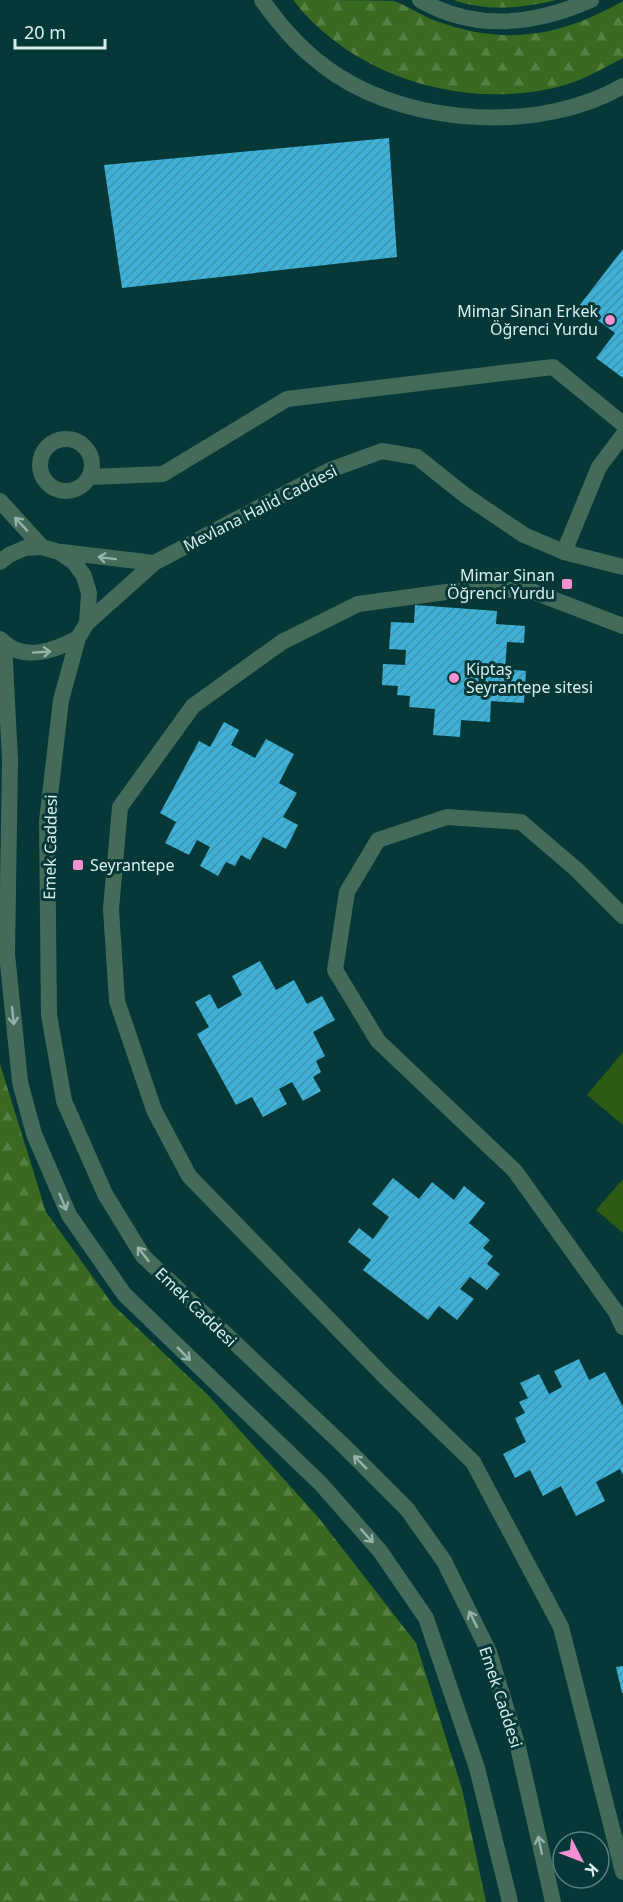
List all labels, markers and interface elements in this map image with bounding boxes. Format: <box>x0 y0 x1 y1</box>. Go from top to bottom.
scale bar <box>15 12 105 50</box>
text: 20 m <box>24 20 66 44</box>
place label: Mimar Sinan Erkek Öğrenci Yurdu <box>457 300 598 340</box>
marker: Mimar Sinan Erkek Öğrenci Yurdu <box>603 313 617 327</box>
street label: Mevlana Halid Caddesi <box>179 460 341 556</box>
one-way arrow <box>14 517 28 532</box>
one-way arrow <box>97 552 117 563</box>
place label: Mimar Sinan Öğrenci Yurdu <box>447 564 555 604</box>
marker: Mimar Sinan Öğrenci Yurdu <box>560 577 574 591</box>
one-way arrow <box>31 646 51 657</box>
place label: Kiptaş Seyrantepe sitesi <box>466 658 593 698</box>
marker: Kiptaş Seyrantepe sitesi <box>447 671 461 685</box>
street label: Emek Caddesi <box>38 794 62 900</box>
place label: Seyrantepe <box>90 854 174 876</box>
marker: Seyrantepe <box>71 858 85 872</box>
one-way arrow <box>8 1005 19 1025</box>
one-way arrow <box>58 1193 70 1211</box>
one-way arrow <box>137 1246 150 1262</box>
street label: Emek Caddesi <box>151 1263 241 1351</box>
one-way arrow <box>177 1346 192 1361</box>
one-way arrow <box>352 1454 367 1469</box>
one-way arrow <box>360 1528 374 1543</box>
one-way arrow <box>466 1610 478 1628</box>
street label: Emek Caddesi <box>474 1644 528 1750</box>
north arrow <box>551 1830 611 1890</box>
one-way arrow <box>533 1836 545 1855</box>
text: K <box>580 1859 604 1882</box>

